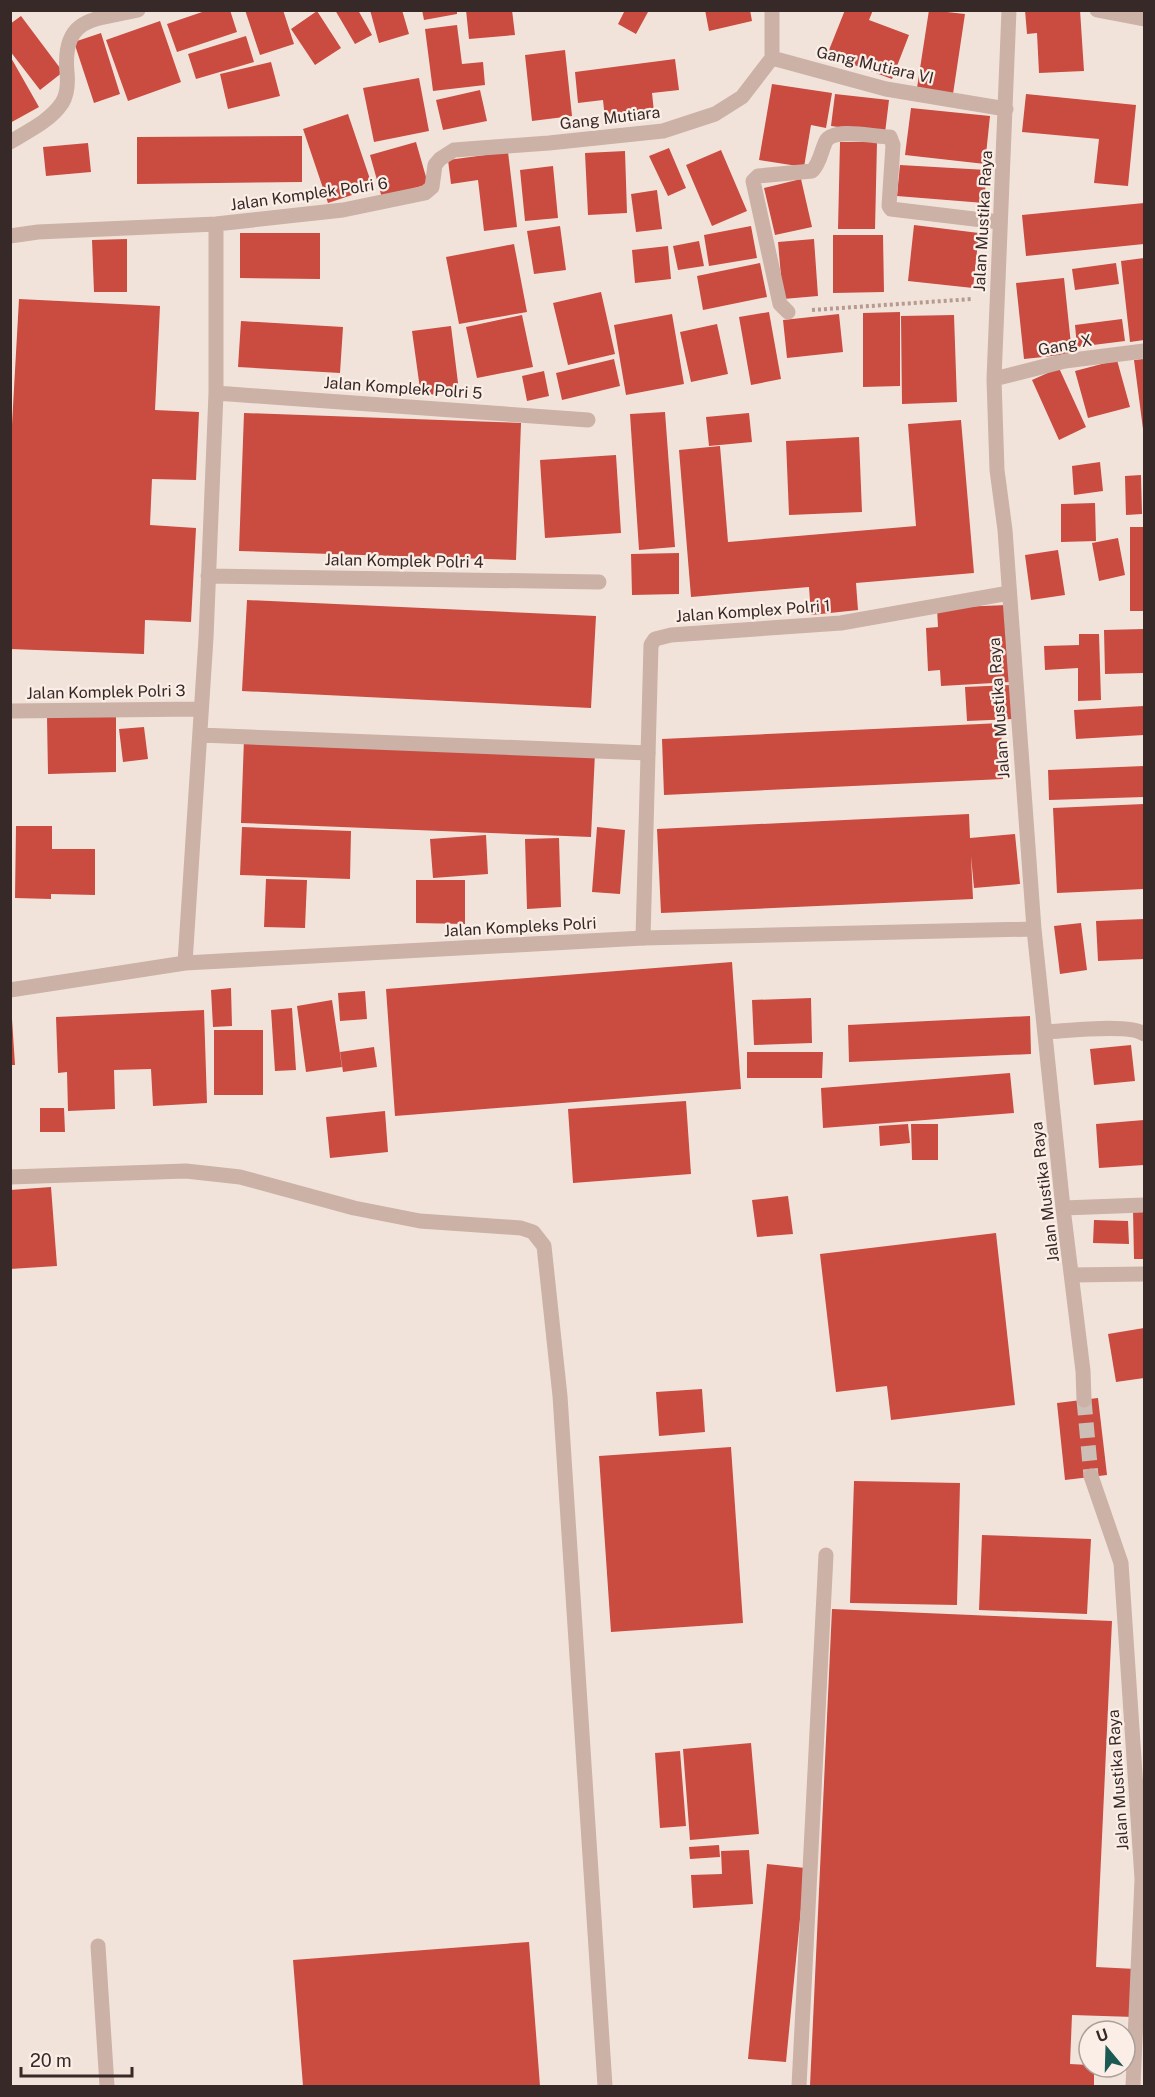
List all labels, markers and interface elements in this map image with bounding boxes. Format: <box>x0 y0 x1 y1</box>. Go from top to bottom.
street label: Gang Mutiara VI <box>815 42 935 88</box>
street label: Gang Mutiara <box>559 102 661 134</box>
street label: Jalan Mustika Raya <box>970 150 996 292</box>
street label: Jalan Komplek Polri 6 <box>229 174 389 214</box>
street label: Gang X <box>1036 330 1094 360</box>
street label: Jalan Komplek Polri 5 <box>323 373 483 403</box>
street label: Jalan Komplek Polri 4 <box>324 550 484 572</box>
street label: Jalan Komplex Polri 1 <box>675 596 831 626</box>
street label: Jalan Mustika Raya <box>985 637 1013 779</box>
street label: Jalan Komplek Polri 3 <box>26 681 186 703</box>
street label: Jalan Kompleks Polri <box>443 914 597 940</box>
street label: Jalan Mustika Raya <box>1027 1121 1063 1263</box>
street label: Jalan Mustika Raya <box>1104 1709 1132 1851</box>
north arrow <box>1077 2019 1137 2079</box>
text: U <box>1094 2024 1111 2046</box>
scale bar <box>21 2040 132 2078</box>
text: 20 m <box>30 2050 72 2071</box>

